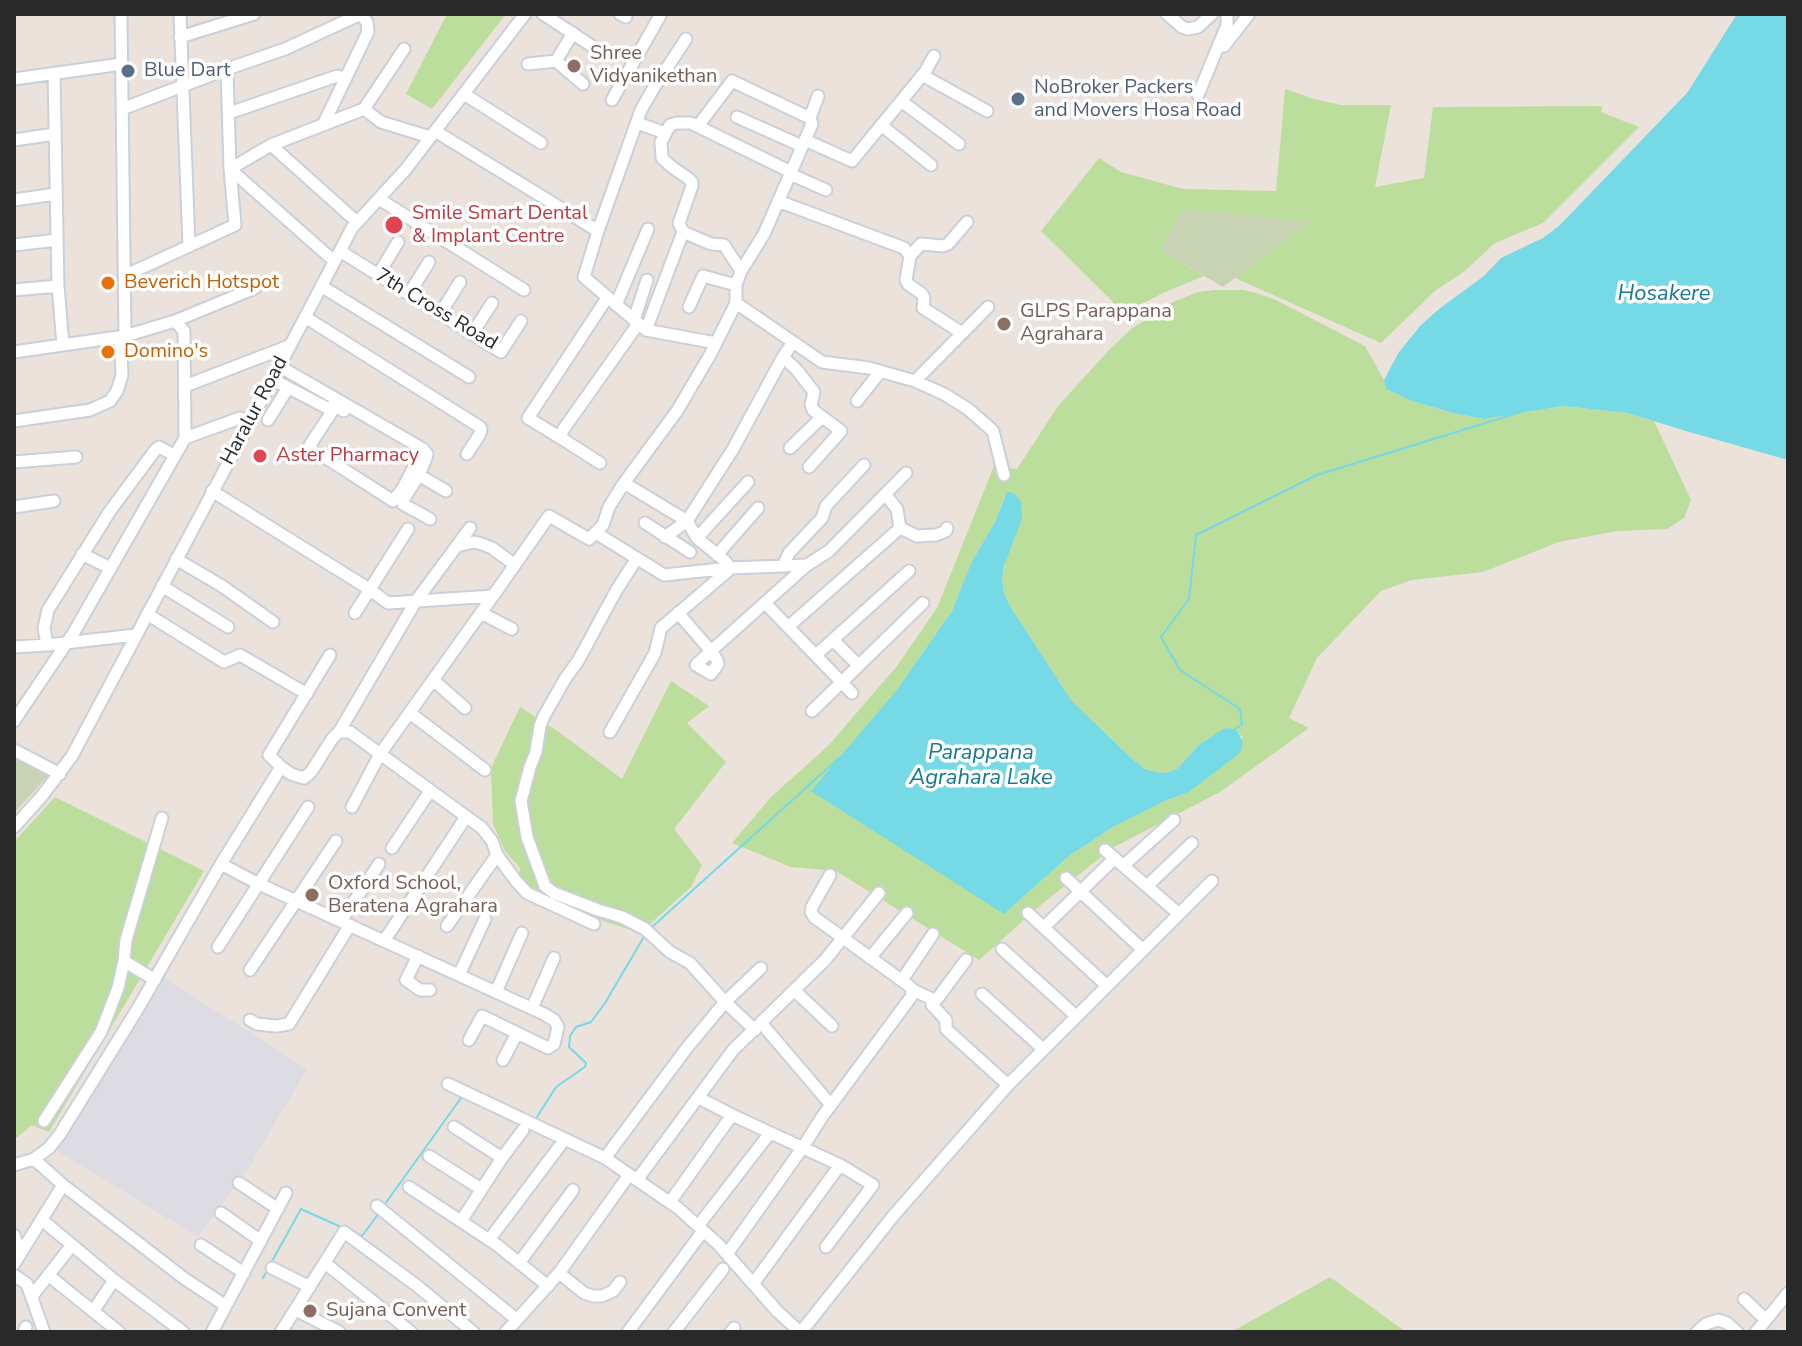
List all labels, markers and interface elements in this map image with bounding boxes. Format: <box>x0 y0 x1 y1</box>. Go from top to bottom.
place label: Shree Vidyanikethan <box>590 42 717 89</box>
marker: Shree Vidyanikethan <box>565 57 583 75</box>
place label: Blue Dart <box>144 59 231 83</box>
marker: Blue Dart <box>119 62 137 80</box>
place label: NoBroker Packers and Movers Hosa Road <box>1034 76 1242 123</box>
marker: NoBroker Packers and Movers Hosa Road <box>1009 90 1027 108</box>
place label: Smile Smart Dental & Implant Centre <box>412 202 588 249</box>
marker: Smile Smart Dental & Implant Centre <box>383 214 405 236</box>
street label: 7th Cross Road <box>371 264 501 356</box>
place label: Beverich Hotspot <box>124 271 279 295</box>
marker: Beverich Hotspot <box>99 274 117 292</box>
water label: Hosakere <box>1617 282 1711 308</box>
place label: GLPS Parappana Agrahara <box>1020 300 1172 347</box>
marker: GLPS Parappana Agrahara <box>995 315 1013 333</box>
place label: Domino's <box>124 340 208 364</box>
marker: Domino's <box>99 343 117 361</box>
street label: Haralur Road <box>216 353 294 469</box>
place label: Aster Pharmacy <box>276 444 419 468</box>
marker: Aster Pharmacy <box>251 447 269 465</box>
water label: Parappana Agrahara Lake <box>909 741 1053 792</box>
place label: Oxford School, Beratena Agrahara <box>328 872 498 919</box>
marker: Oxford School, Beratena Agrahara <box>303 886 321 904</box>
place label: Sujana Convent <box>326 1299 466 1323</box>
marker: Sujana Convent <box>301 1302 319 1320</box>

